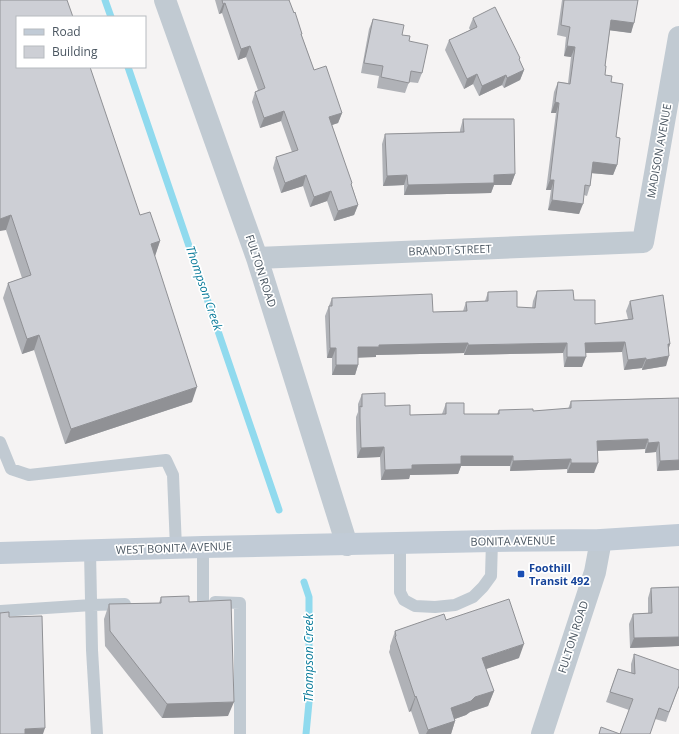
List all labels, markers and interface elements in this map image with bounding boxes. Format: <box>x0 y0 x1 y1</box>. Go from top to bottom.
legend <box>16 16 146 68</box>
text: Road <box>52 23 81 40</box>
text: Building <box>52 43 98 60</box>
street label: MADISON AVENUE <box>643 103 674 199</box>
street label: FULTON ROAD <box>243 233 280 309</box>
street label: BRANDT STREET <box>408 241 492 258</box>
water label: Thompson Creek <box>182 243 227 334</box>
street label: BONITA AVENUE <box>470 532 556 549</box>
street label: WEST BONITA AVENUE <box>116 538 232 557</box>
place label: Foothill Transit 492 <box>529 560 590 588</box>
marker: Foothill Transit 492 <box>516 569 526 579</box>
street label: FULTON ROAD <box>554 599 591 675</box>
water label: Thompson Creek <box>300 613 317 702</box>

